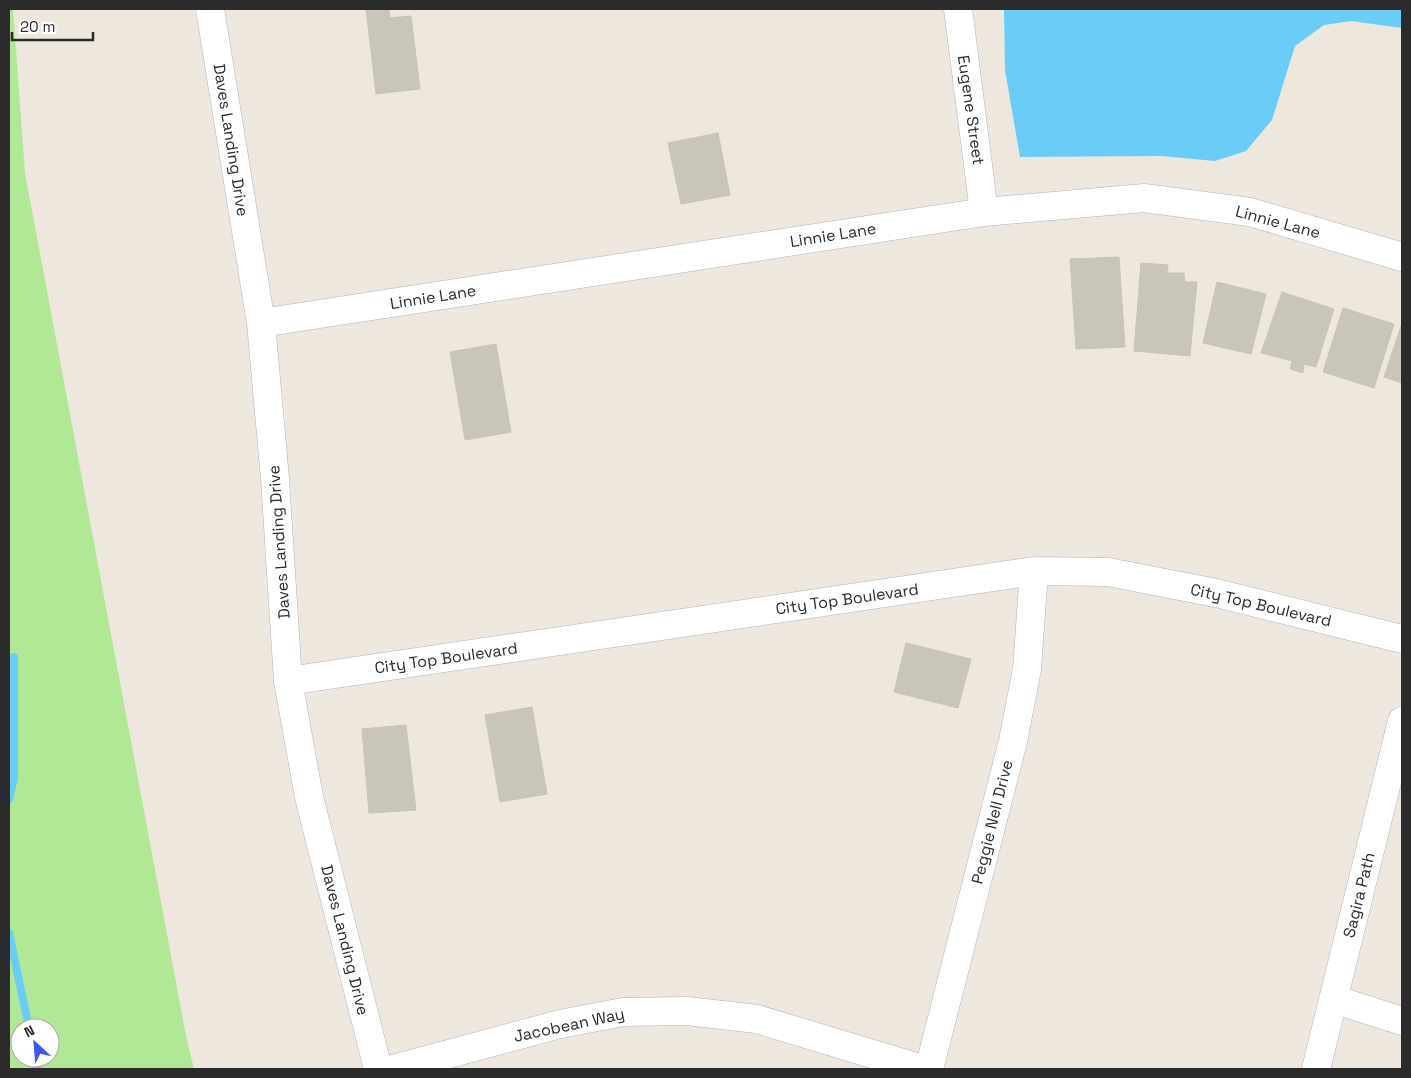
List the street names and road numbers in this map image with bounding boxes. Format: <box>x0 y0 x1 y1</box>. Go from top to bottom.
street label: Eugene Street <box>953 54 989 166</box>
street label: Daves Landing Drive <box>209 62 253 218</box>
street label: Linnie Lane <box>1233 201 1323 243</box>
street label: Linnie Lane <box>788 218 878 252</box>
street label: Linnie Lane <box>388 280 478 314</box>
street label: Daves Landing Drive <box>263 464 295 620</box>
street label: City Top Boulevard <box>774 579 920 619</box>
street label: City Top Boulevard <box>1188 579 1334 631</box>
street label: City Top Boulevard <box>373 638 519 678</box>
street label: Peggie Nell Drive <box>966 758 1018 886</box>
street label: Sagira Path <box>1338 850 1380 940</box>
street label: Daves Landing Drive <box>316 863 374 1017</box>
street label: Jacobean Way <box>512 1003 626 1047</box>

